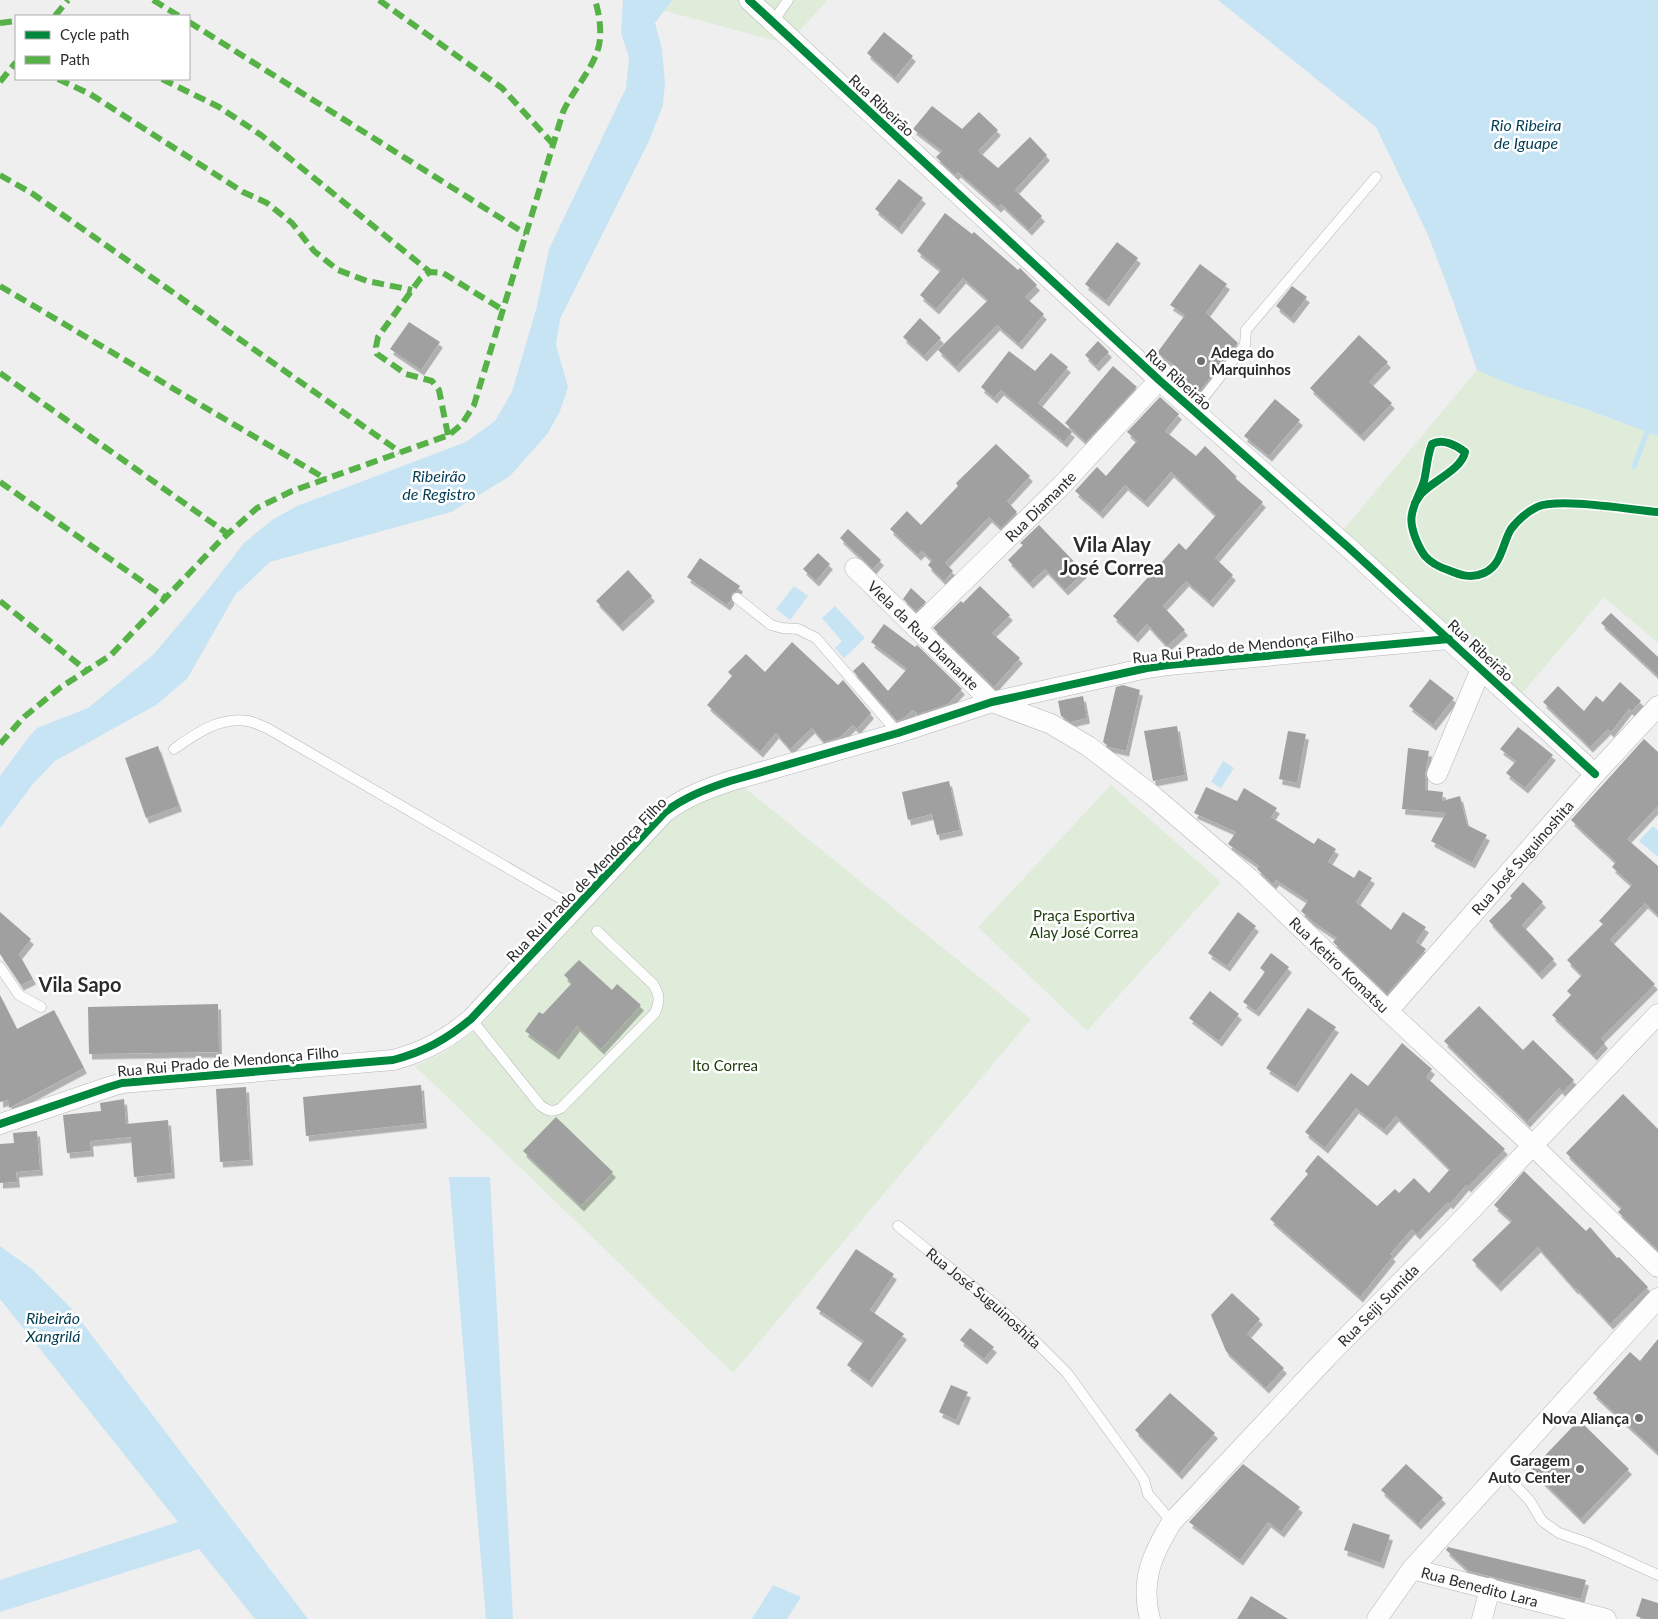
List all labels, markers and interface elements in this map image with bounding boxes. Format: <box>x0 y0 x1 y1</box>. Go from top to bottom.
legend <box>15 15 190 80</box>
text: Cycle path <box>60 25 129 43</box>
text: Path <box>60 50 90 68</box>
street label: Rua Ribeirão <box>846 70 918 140</box>
water label: Rio Ribeira de Iguape <box>1491 115 1561 152</box>
place label: Adega do Marquinhos <box>1210 343 1291 378</box>
street label: Rua Ribeirão <box>1142 345 1216 413</box>
marker: Adega do Marquinhos <box>1195 355 1207 367</box>
water label: Ribeirão de Registro <box>402 466 476 503</box>
street label: Rua Diamante <box>1001 467 1079 545</box>
district label: Vila Alay José Correa <box>1060 532 1164 579</box>
street label: Viela da Rua Diamante <box>864 577 983 694</box>
street label: Rua Ribeirão <box>1445 615 1517 685</box>
street label: Rua Rui Prado de Mendonça Filho <box>1131 625 1355 667</box>
street label: Rua Rui Prado de Mendonça Filho <box>502 793 670 965</box>
street label: Rua José Suguinoshita <box>1468 797 1577 918</box>
park label: Praça Esportiva Alay José Correa <box>1030 906 1138 941</box>
street label: Rua Ketiro Komatsu <box>1286 913 1393 1016</box>
district label: Vila Sapo <box>38 972 121 996</box>
street label: Rua Rui Prado de Mendonça Filho <box>116 1042 340 1080</box>
park label: Ito Correa <box>692 1056 758 1074</box>
street label: Rua José Suguinoshita <box>923 1244 1045 1352</box>
street label: Rua Seiji Sumida <box>1334 1260 1422 1350</box>
water label: Ribeirão Xangrilá <box>25 1308 81 1345</box>
place label: Nova Aliança <box>1542 1409 1629 1427</box>
marker: Nova Aliança <box>1633 1412 1645 1424</box>
place label: Garagem Auto Center <box>1487 1451 1570 1486</box>
marker: Garagem Auto Center <box>1574 1463 1586 1475</box>
street label: Rua Benedito Lara <box>1419 1563 1540 1610</box>

